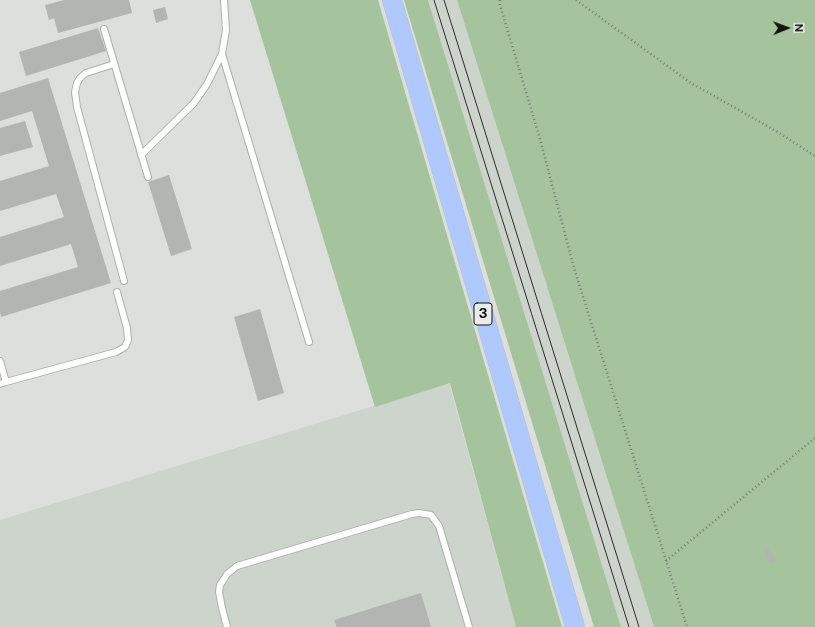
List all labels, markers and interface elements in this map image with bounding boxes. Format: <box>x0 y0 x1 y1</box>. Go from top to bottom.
north arrow <box>767 8 807 48</box>
text: N <box>793 23 805 32</box>
road number: 3 <box>474 303 492 325</box>

